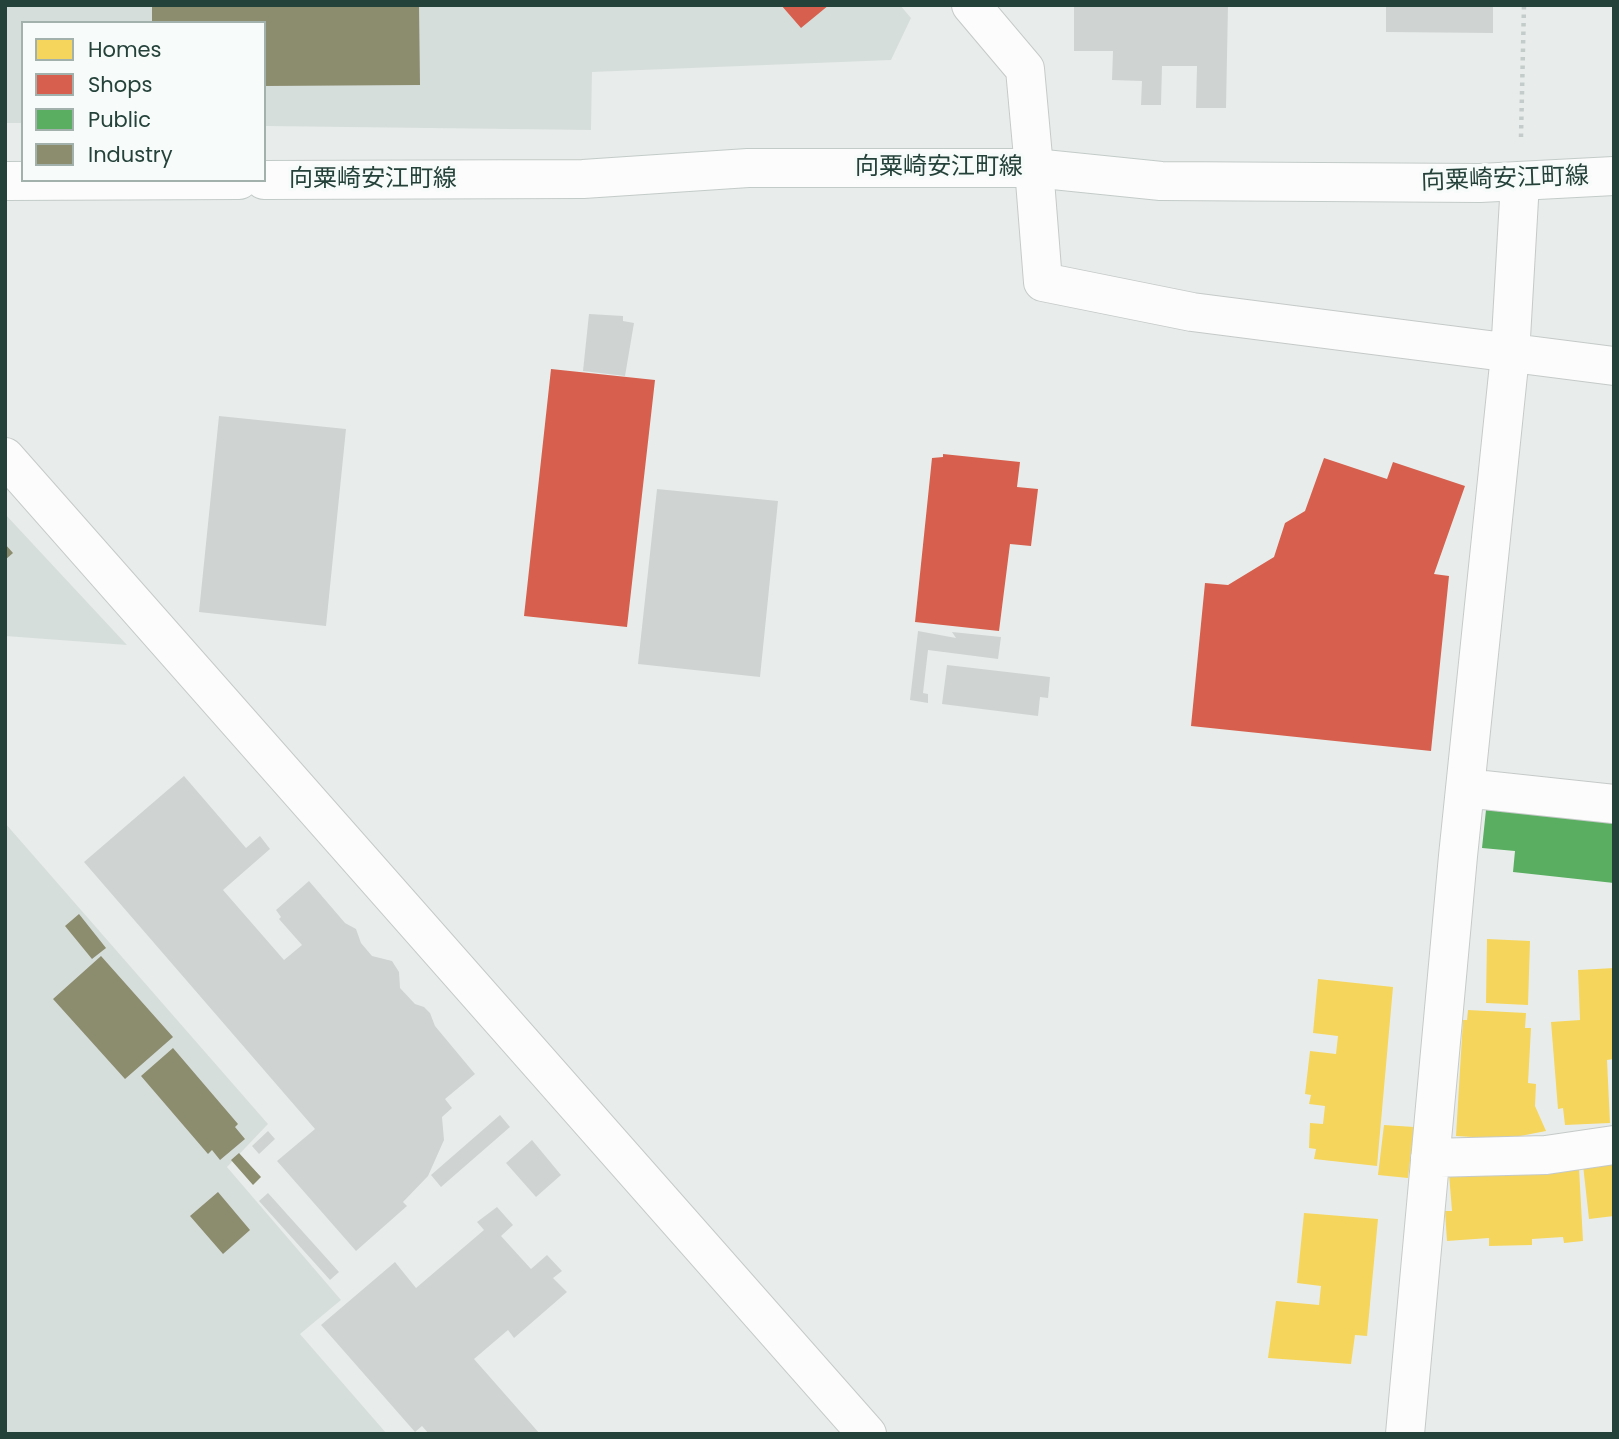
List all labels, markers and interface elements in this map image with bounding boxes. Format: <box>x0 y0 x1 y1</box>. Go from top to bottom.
legend <box>21 21 266 182</box>
text: Homes <box>88 35 162 64</box>
text: Shops <box>88 70 152 99</box>
text: Public <box>88 105 151 134</box>
text: Industry <box>88 140 173 169</box>
street label: 向粟崎安江町線 <box>855 154 1023 182</box>
street label: 向粟崎安江町線 <box>1421 163 1589 197</box>
street label: 向粟崎安江町線 <box>289 166 457 194</box>

